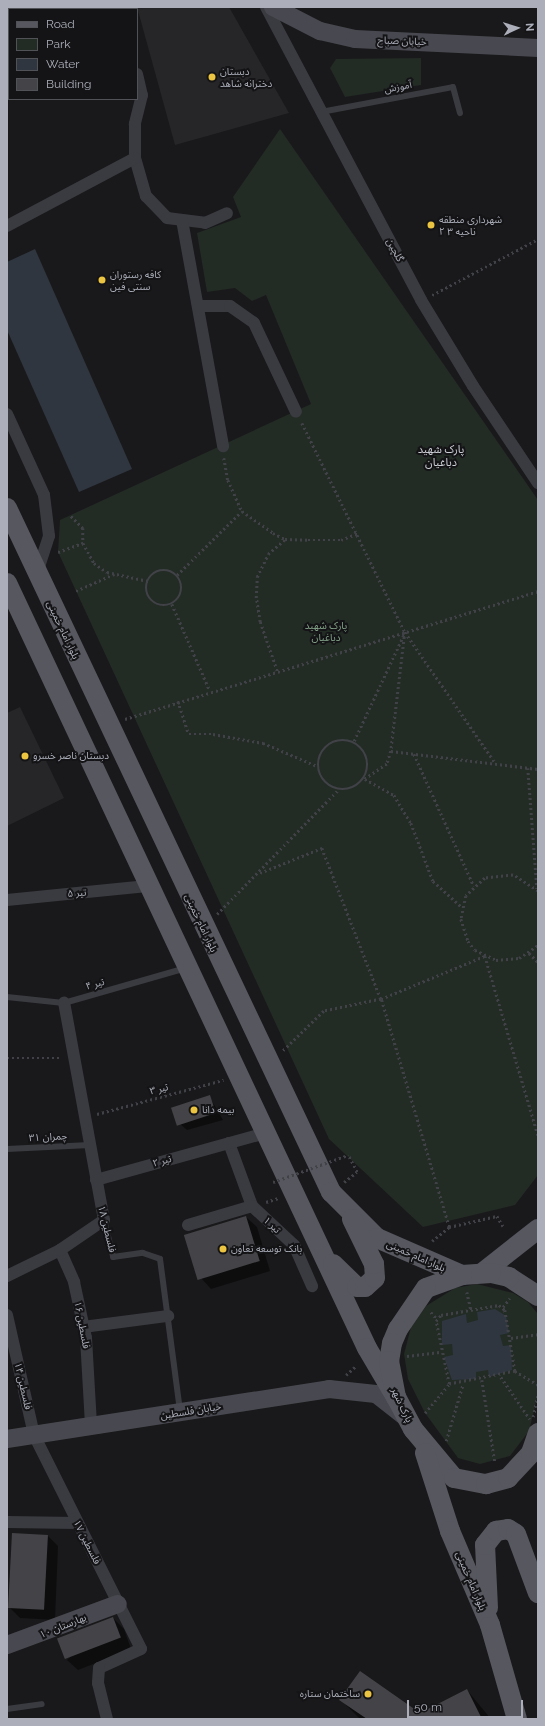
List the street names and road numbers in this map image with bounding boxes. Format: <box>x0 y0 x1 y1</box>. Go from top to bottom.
street label: خیابان صباح <box>377 34 427 48</box>
street label: آموزش <box>383 78 413 96</box>
street label: گلچین <box>384 236 406 264</box>
street label: بلوار امام خمینی <box>44 599 82 661</box>
street label: تیر ۵ <box>67 886 87 900</box>
street label: بلوار امام خمینی <box>182 892 220 954</box>
street label: تیر ۴ <box>84 976 106 992</box>
street label: تیر ۳ <box>148 1081 170 1097</box>
street label: چمران ۳۱ <box>28 1130 68 1144</box>
street label: تیر ۲ <box>151 1153 173 1169</box>
street label: فلسطین ۱۸ <box>95 1204 119 1254</box>
street label: تیر ۱ <box>261 1214 283 1236</box>
street label: بلوار امام خمینی <box>385 1238 447 1274</box>
street label: فلسطین ۱۶ <box>72 1300 92 1350</box>
street label: فلسطین ۱۴ <box>12 1361 34 1411</box>
street label: پارک شهر <box>389 1386 415 1424</box>
street label: خیابان فلسطین <box>160 1400 222 1422</box>
street label: فلسطین ۱۷ <box>71 1518 103 1566</box>
street label: بلوار امام خمینی <box>453 1550 489 1612</box>
street label: بهارستان ۱۰ <box>38 1611 88 1641</box>

